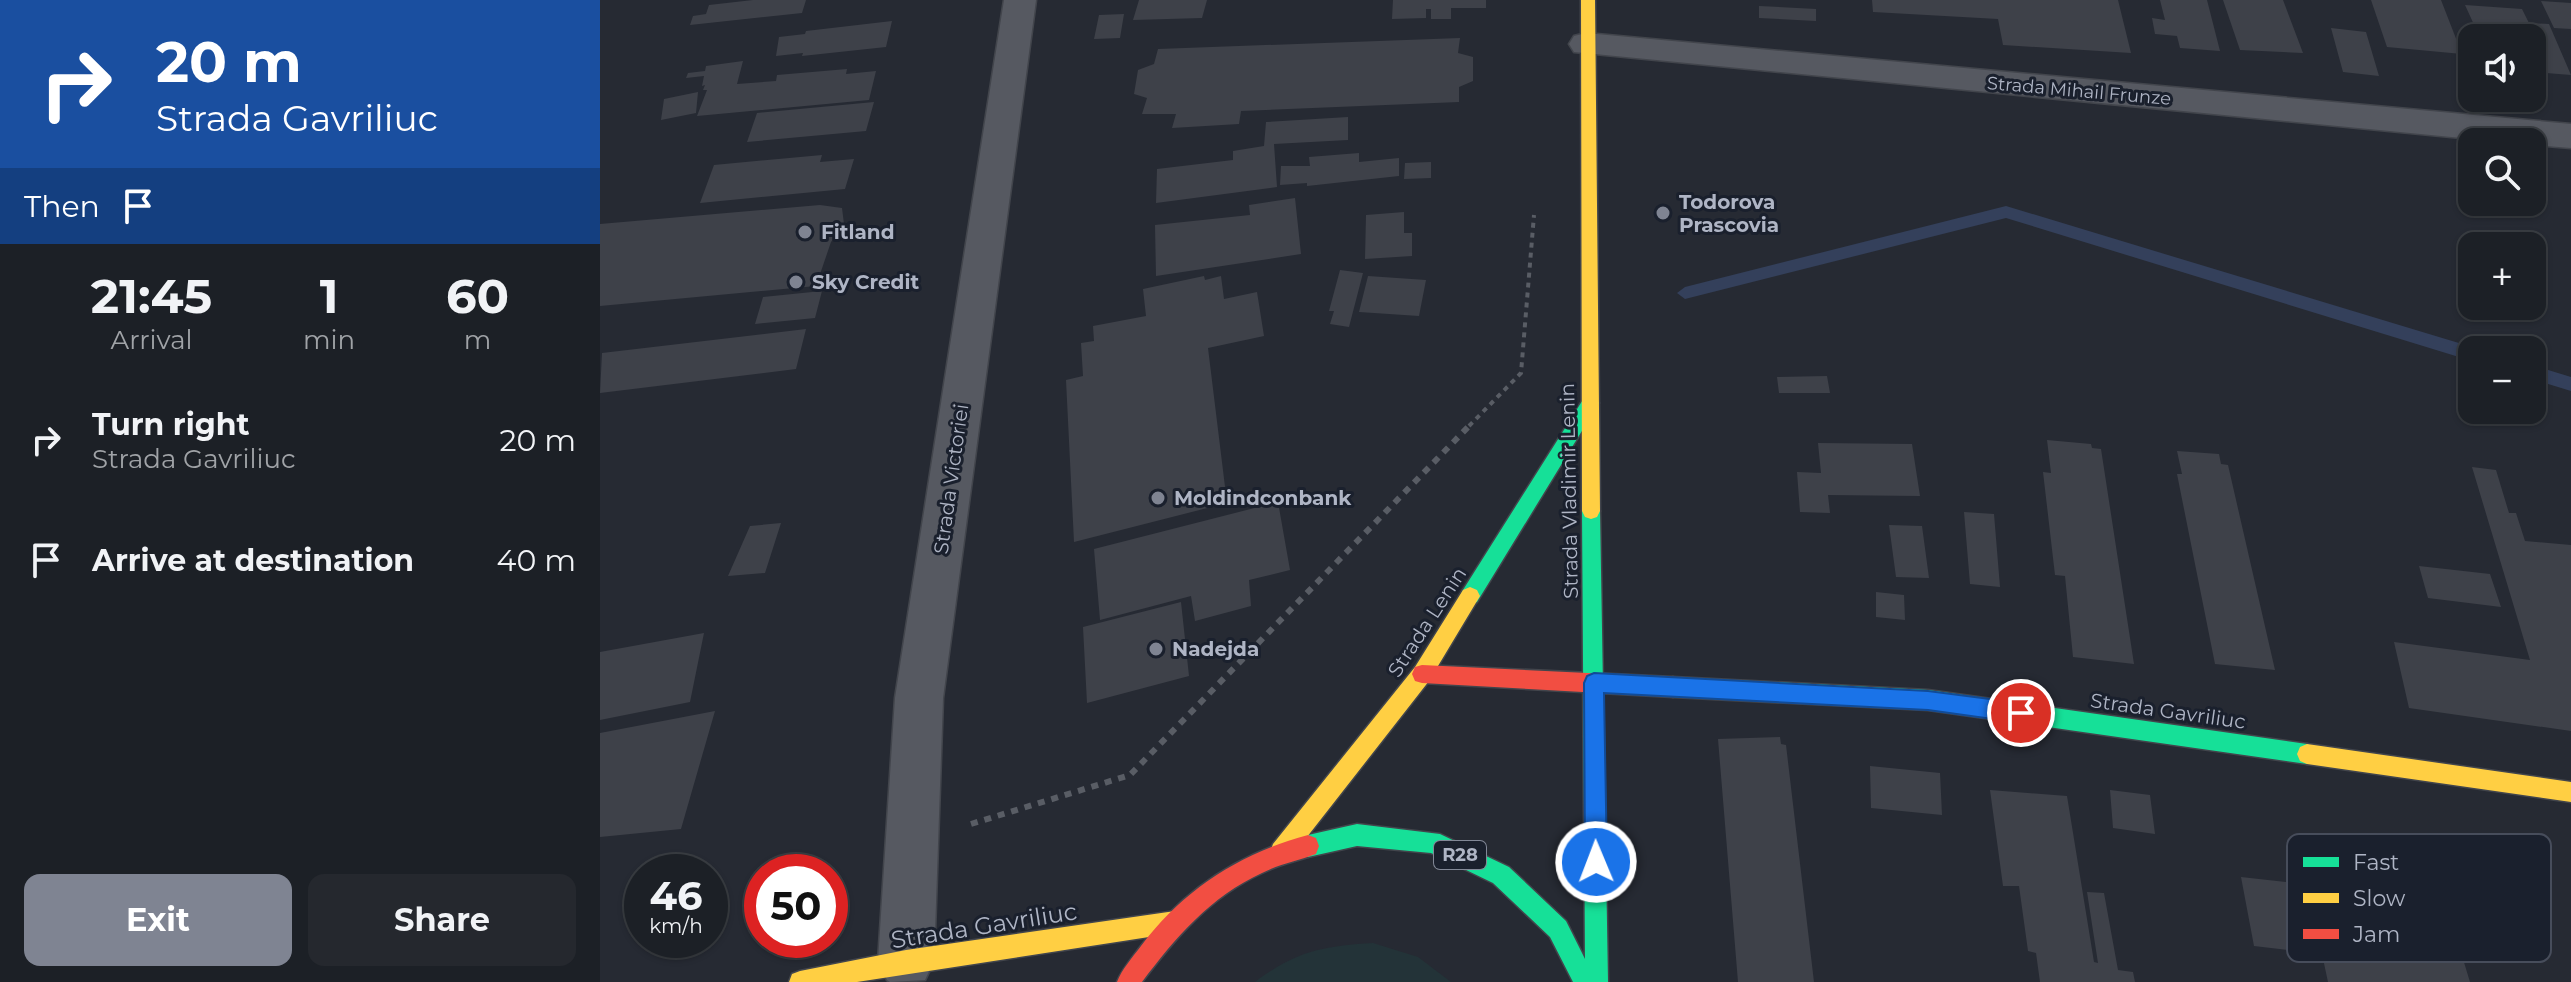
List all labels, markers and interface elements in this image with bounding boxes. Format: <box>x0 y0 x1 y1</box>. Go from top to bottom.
map controls <box>2458 24 2546 424</box>
button: sound <box>2458 24 2546 112</box>
text: 20 m <box>156 28 302 96</box>
icon: right <box>24 32 128 136</box>
street label: Strada Mihail Frunze <box>1986 72 2172 110</box>
text: Strada Gavriliuc <box>156 96 438 140</box>
button: search <box>2458 128 2546 216</box>
icon: arrive <box>116 184 160 228</box>
text: Then <box>24 188 100 225</box>
place label: Todorova Prascovia <box>1679 190 1779 237</box>
marker: Todorova Prascovia <box>1654 204 1672 222</box>
place label: Fitland <box>821 220 895 244</box>
marker: Fitland <box>796 223 814 241</box>
button: + <box>2458 232 2546 320</box>
text: 21:45 <box>91 267 212 325</box>
text: 1 <box>320 267 339 325</box>
text: 60 <box>446 267 509 325</box>
place label: Sky Credit <box>812 270 919 294</box>
marker: Sky Credit <box>787 273 805 291</box>
text: Arrival <box>111 324 193 356</box>
text: min <box>303 324 355 356</box>
text: m <box>464 324 491 356</box>
button: − <box>2458 336 2546 424</box>
street label: Strada Vladimir Lenin <box>1555 383 1583 599</box>
street label: Strada Victoriei <box>929 402 973 556</box>
text: Turn right <box>92 406 249 443</box>
icon: right <box>24 418 68 462</box>
text: 20 m <box>499 422 576 459</box>
text: Strada Gavriliuc <box>92 443 296 475</box>
place label: Moldindconbank <box>1174 486 1352 510</box>
marker: Moldindconbank <box>1149 489 1167 507</box>
icon: arrive <box>24 538 68 582</box>
text: Arrive at destination <box>92 542 414 579</box>
text: 40 m <box>497 542 576 579</box>
street label: Strada Lenin <box>1383 563 1471 681</box>
place label: Nadejda <box>1172 637 1259 661</box>
marker: Nadejda <box>1147 640 1165 658</box>
pin <box>1987 679 2055 747</box>
street label: Strada Gavriliuc <box>2089 688 2247 734</box>
icon: arrive <box>1999 691 2043 735</box>
position arrow <box>1554 820 1638 904</box>
legend <box>2287 834 2551 962</box>
road number: R28 <box>1434 841 1486 869</box>
text: Fast <box>2353 849 2399 876</box>
speed limit sign: 50 <box>744 854 848 958</box>
text: 46 <box>649 871 703 920</box>
button: Exit <box>24 874 292 966</box>
button: Share <box>308 874 576 966</box>
text: Slow <box>2353 885 2406 912</box>
street label: Strada Gavriliuc <box>889 896 1079 955</box>
text: km/h <box>649 914 703 938</box>
text: Jam <box>2352 921 2400 948</box>

